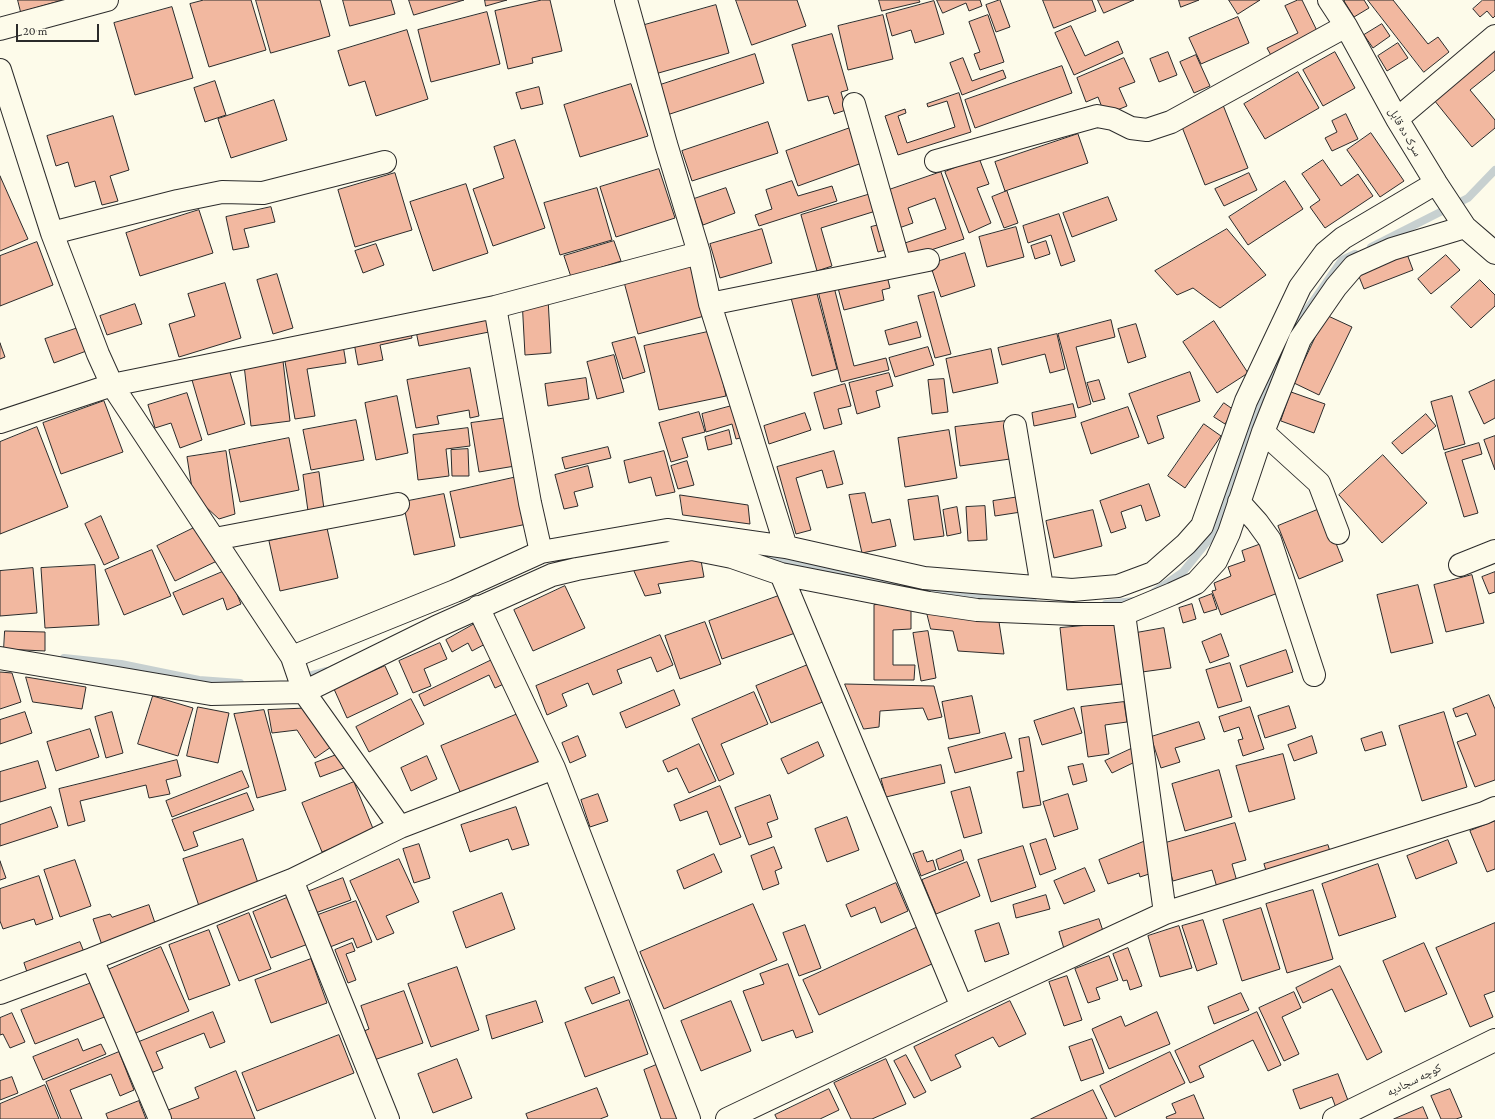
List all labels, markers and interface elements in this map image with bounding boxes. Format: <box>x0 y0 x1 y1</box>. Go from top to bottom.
scale bar <box>18 16 101 42</box>
text: 20 m <box>23 24 47 38</box>
street label: سرک ده قابل <box>1385 105 1425 159</box>
street label: کوچه سجادیه <box>1384 1061 1444 1099</box>

